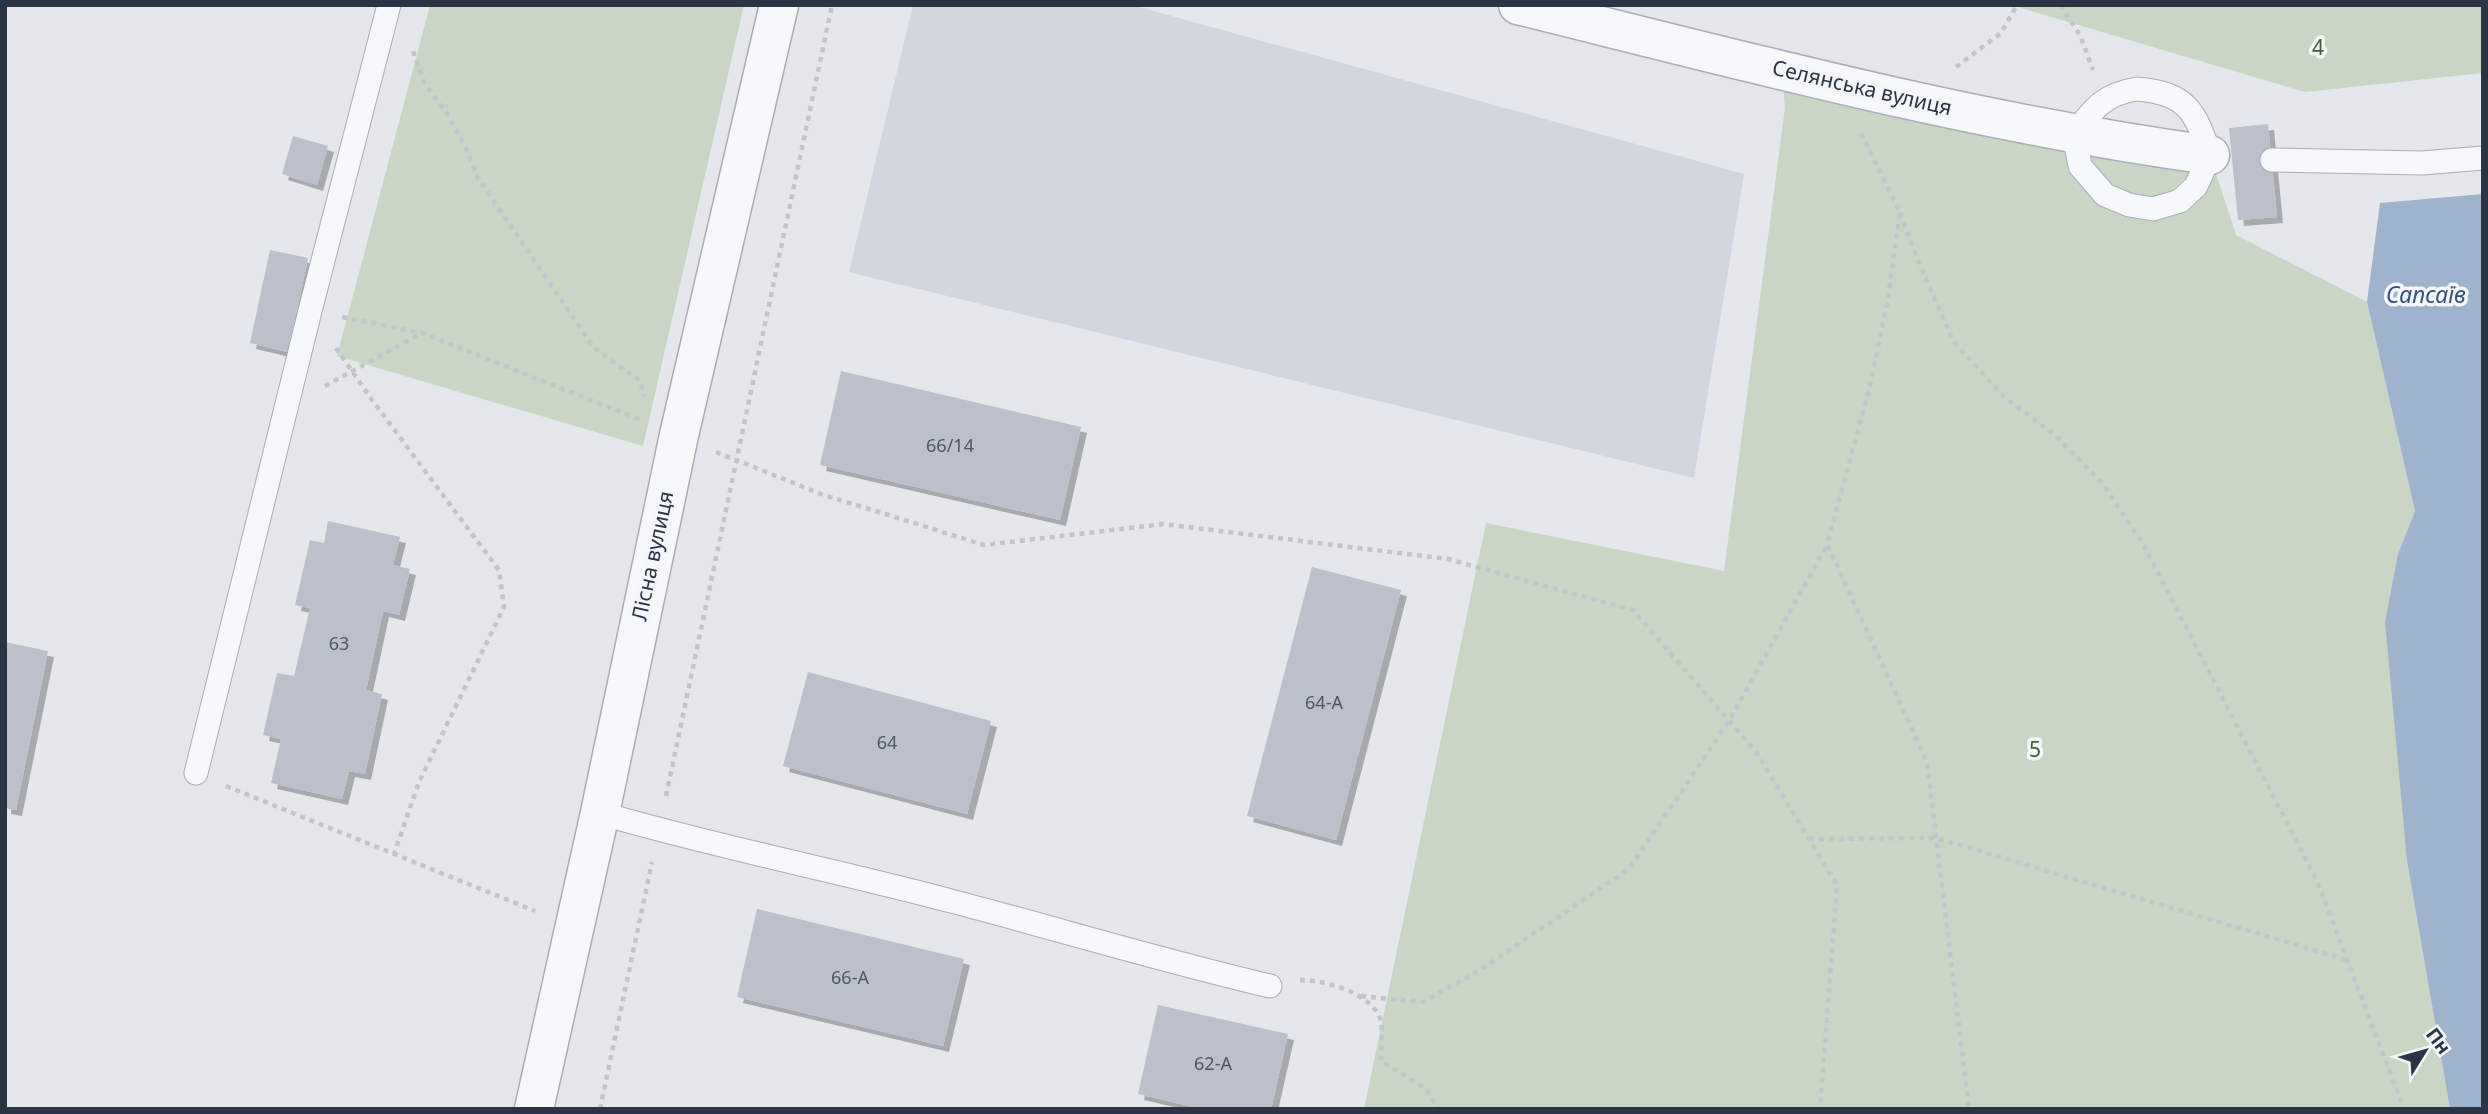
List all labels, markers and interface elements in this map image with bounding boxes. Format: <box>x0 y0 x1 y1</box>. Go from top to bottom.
park label: 4 <box>2312 33 2324 61</box>
street label: Селянська вулиця <box>1770 53 1955 121</box>
water label: Сапсаїв <box>2386 278 2466 310</box>
house number: 66/14 <box>926 433 974 457</box>
street label: Лісна вулиця <box>625 488 679 623</box>
house number: 63 <box>329 631 349 655</box>
house number: 64-А <box>1305 690 1343 714</box>
house number: 64 <box>877 730 897 754</box>
park label: 5 <box>2029 735 2041 763</box>
house number: 66-А <box>831 965 869 989</box>
north arrow <box>2390 1016 2460 1086</box>
text: Пн <box>2420 1022 2457 1059</box>
house number: 62-А <box>1194 1051 1232 1075</box>

